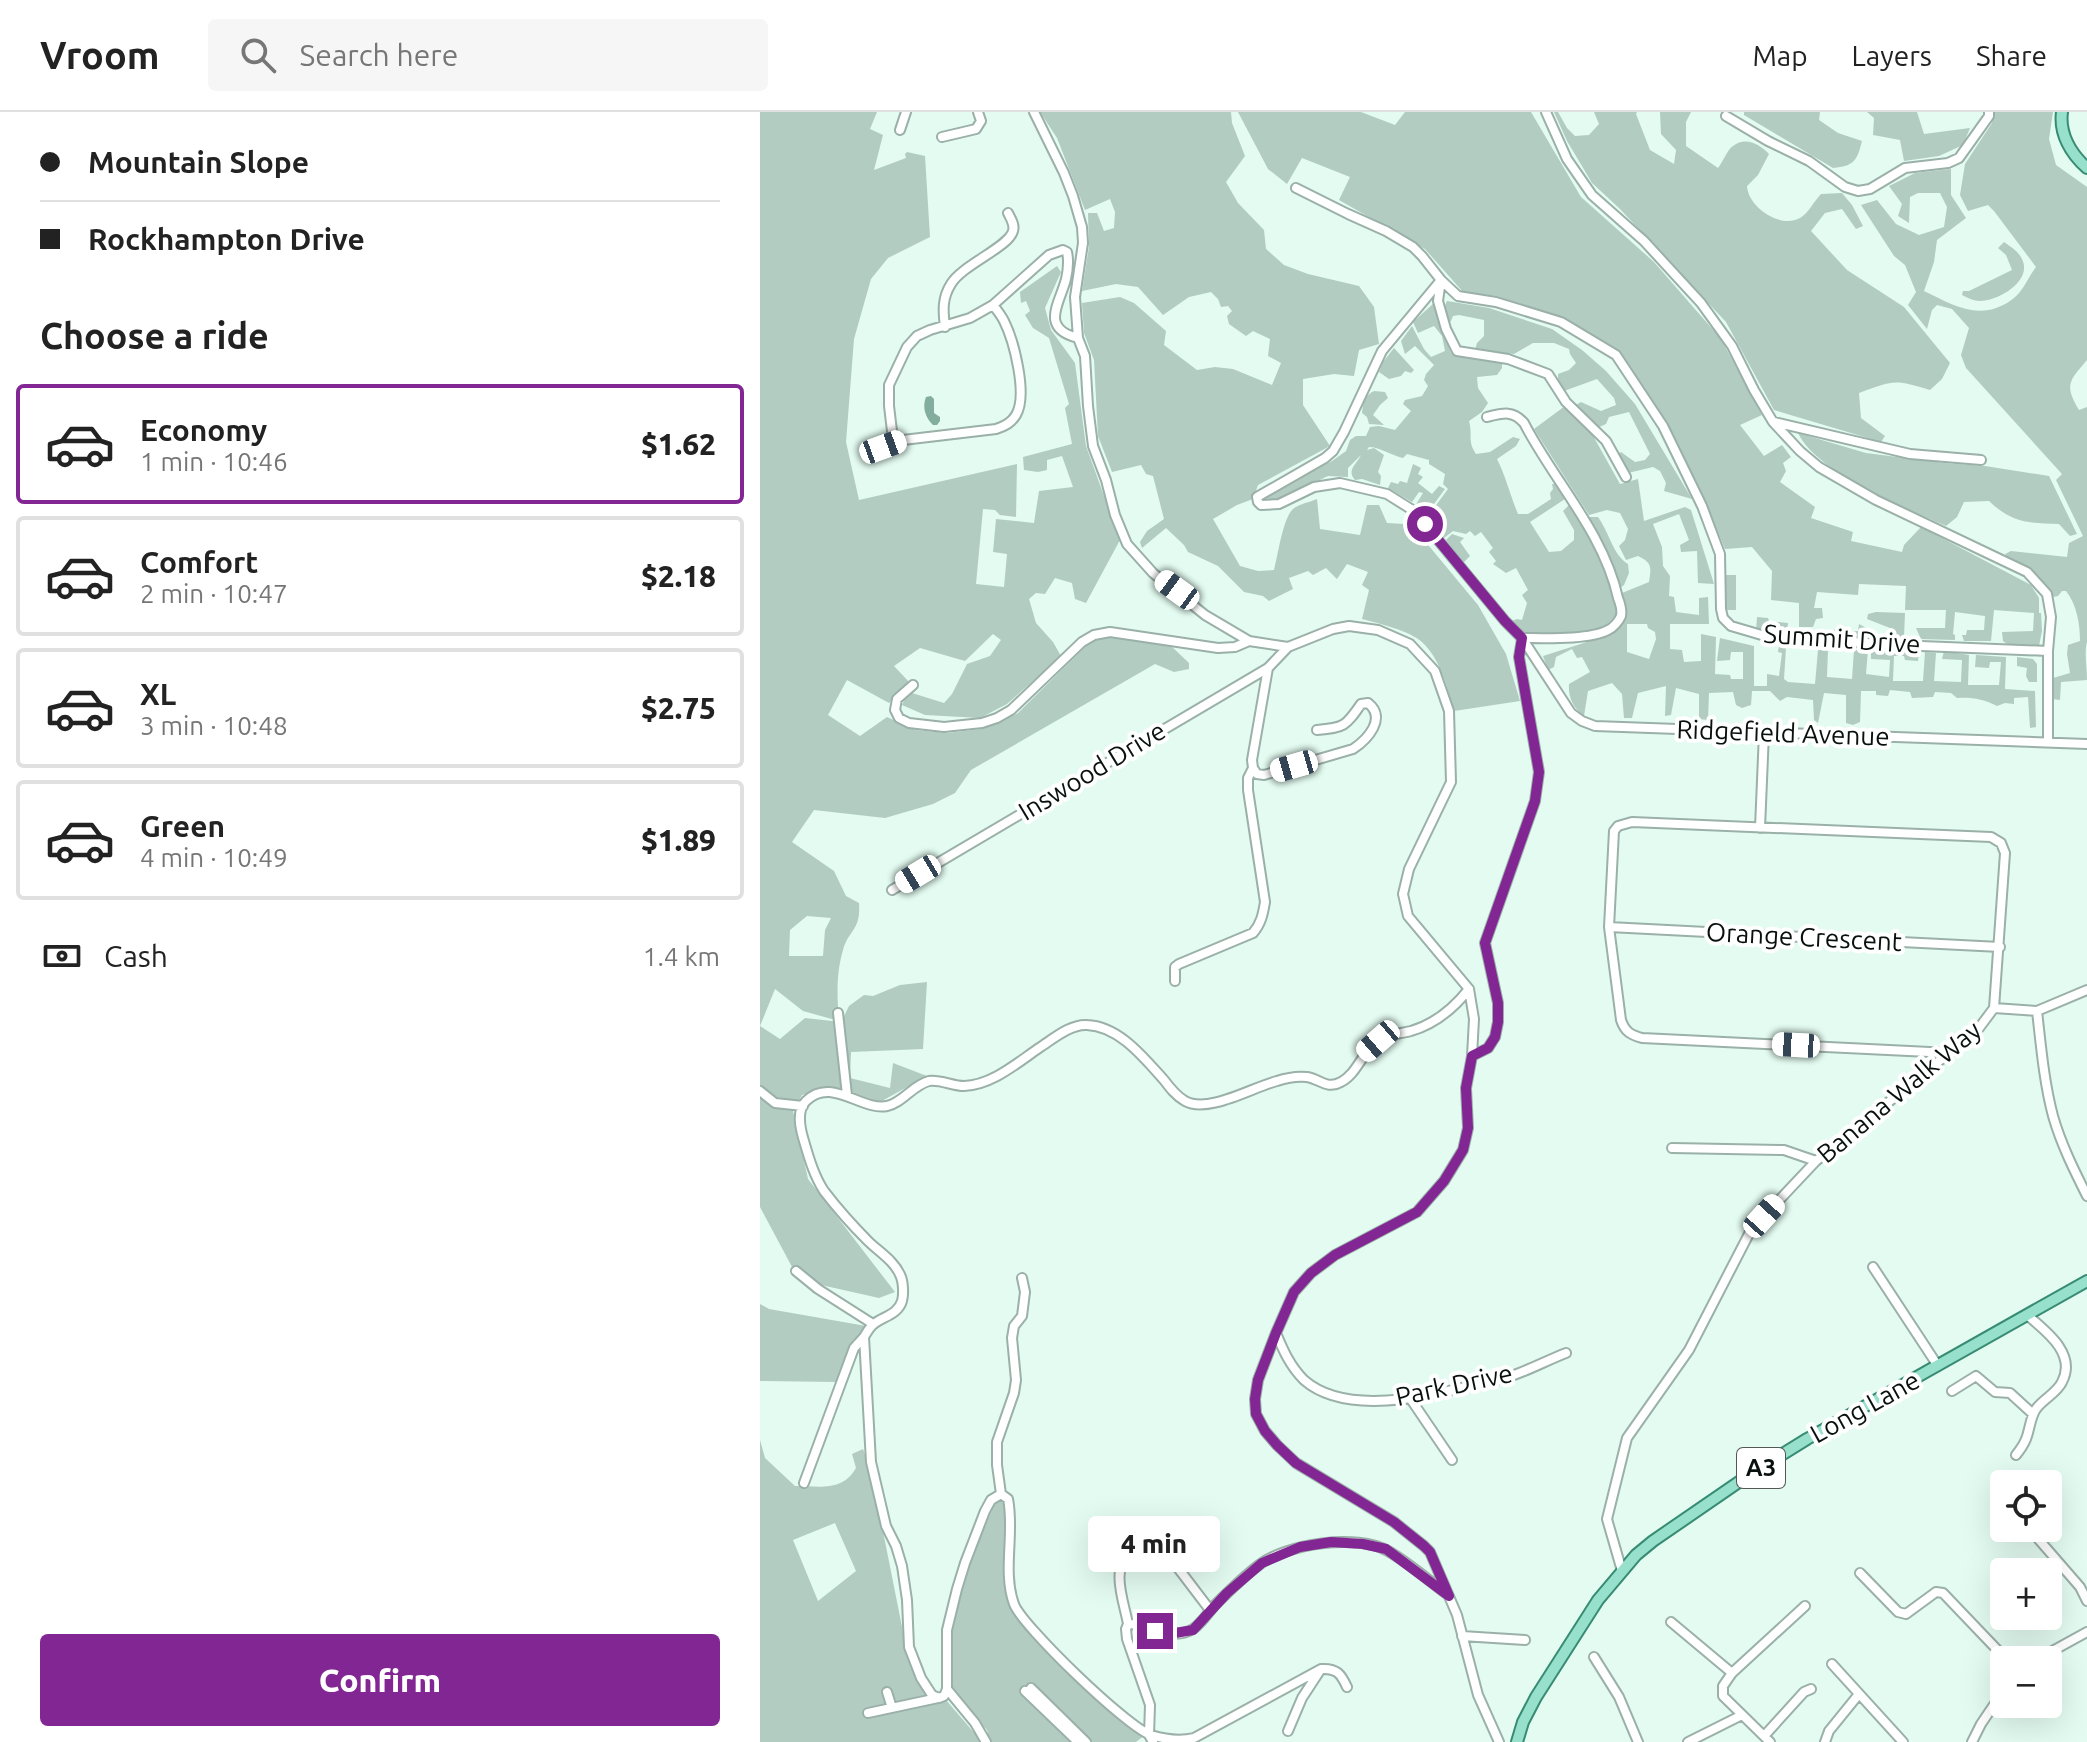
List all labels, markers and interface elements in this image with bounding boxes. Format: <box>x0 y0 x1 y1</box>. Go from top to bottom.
search box <box>208 19 768 91</box>
icon: search <box>236 33 280 77</box>
text: Vroom <box>40 34 160 76</box>
text: Search here <box>300 38 458 72</box>
text: Map <box>1752 40 1808 71</box>
text: Layers <box>1852 40 1932 71</box>
text: Share <box>1976 40 2047 71</box>
text: Mountain Slope <box>88 145 309 179</box>
text: Rockhampton Drive <box>88 222 365 256</box>
text: Choose a ride <box>40 315 269 356</box>
icon: car <box>44 408 116 480</box>
text: Economy <box>140 413 267 447</box>
text: $1.62 <box>641 427 716 461</box>
car <box>856 428 910 466</box>
text: 1 min · 10:46 <box>140 447 288 476</box>
route start <box>1407 506 1443 542</box>
icon: car <box>44 540 116 612</box>
text: Comfort <box>140 545 258 579</box>
text: $2.18 <box>641 559 716 593</box>
car <box>1151 566 1203 614</box>
text: 2 min · 10:47 <box>140 579 288 608</box>
street label: Summit Drive <box>1763 619 1922 658</box>
icon: car <box>44 672 116 744</box>
text: XL <box>140 677 176 711</box>
text: $2.75 <box>641 691 716 725</box>
text: 3 min · 10:48 <box>140 711 288 740</box>
street label: Ridgefield Avenue <box>1676 714 1890 751</box>
street label: Inswood Drive <box>1013 715 1170 826</box>
car <box>1268 748 1320 784</box>
icon: car <box>44 804 116 876</box>
text: Green <box>140 809 225 843</box>
text: $1.89 <box>641 823 716 857</box>
text: 4 min · 10:49 <box>140 843 288 872</box>
car <box>891 851 945 897</box>
street label: Orange Crescent <box>1705 917 1903 956</box>
icon: cash <box>40 934 84 978</box>
text: Cash <box>104 939 168 973</box>
text: 1.4 km <box>643 942 720 971</box>
street label: Banana Walk Way <box>1811 1015 1986 1168</box>
car <box>1352 1016 1404 1066</box>
car <box>1771 1032 1821 1058</box>
car <box>1739 1190 1789 1242</box>
street label: Park Drive <box>1393 1358 1515 1411</box>
street label: Long Lane <box>1805 1365 1924 1448</box>
road number: A3 <box>1737 1448 1785 1488</box>
map controls <box>1990 1470 2062 1718</box>
button: locate <box>1990 1470 2062 1542</box>
callout: 4 min <box>1089 1515 1221 1571</box>
text: 4 min <box>1121 1529 1187 1558</box>
button: + <box>1990 1558 2062 1630</box>
route end <box>1137 1613 1173 1649</box>
button: Confirm <box>40 1634 720 1726</box>
button: − <box>1990 1646 2062 1718</box>

